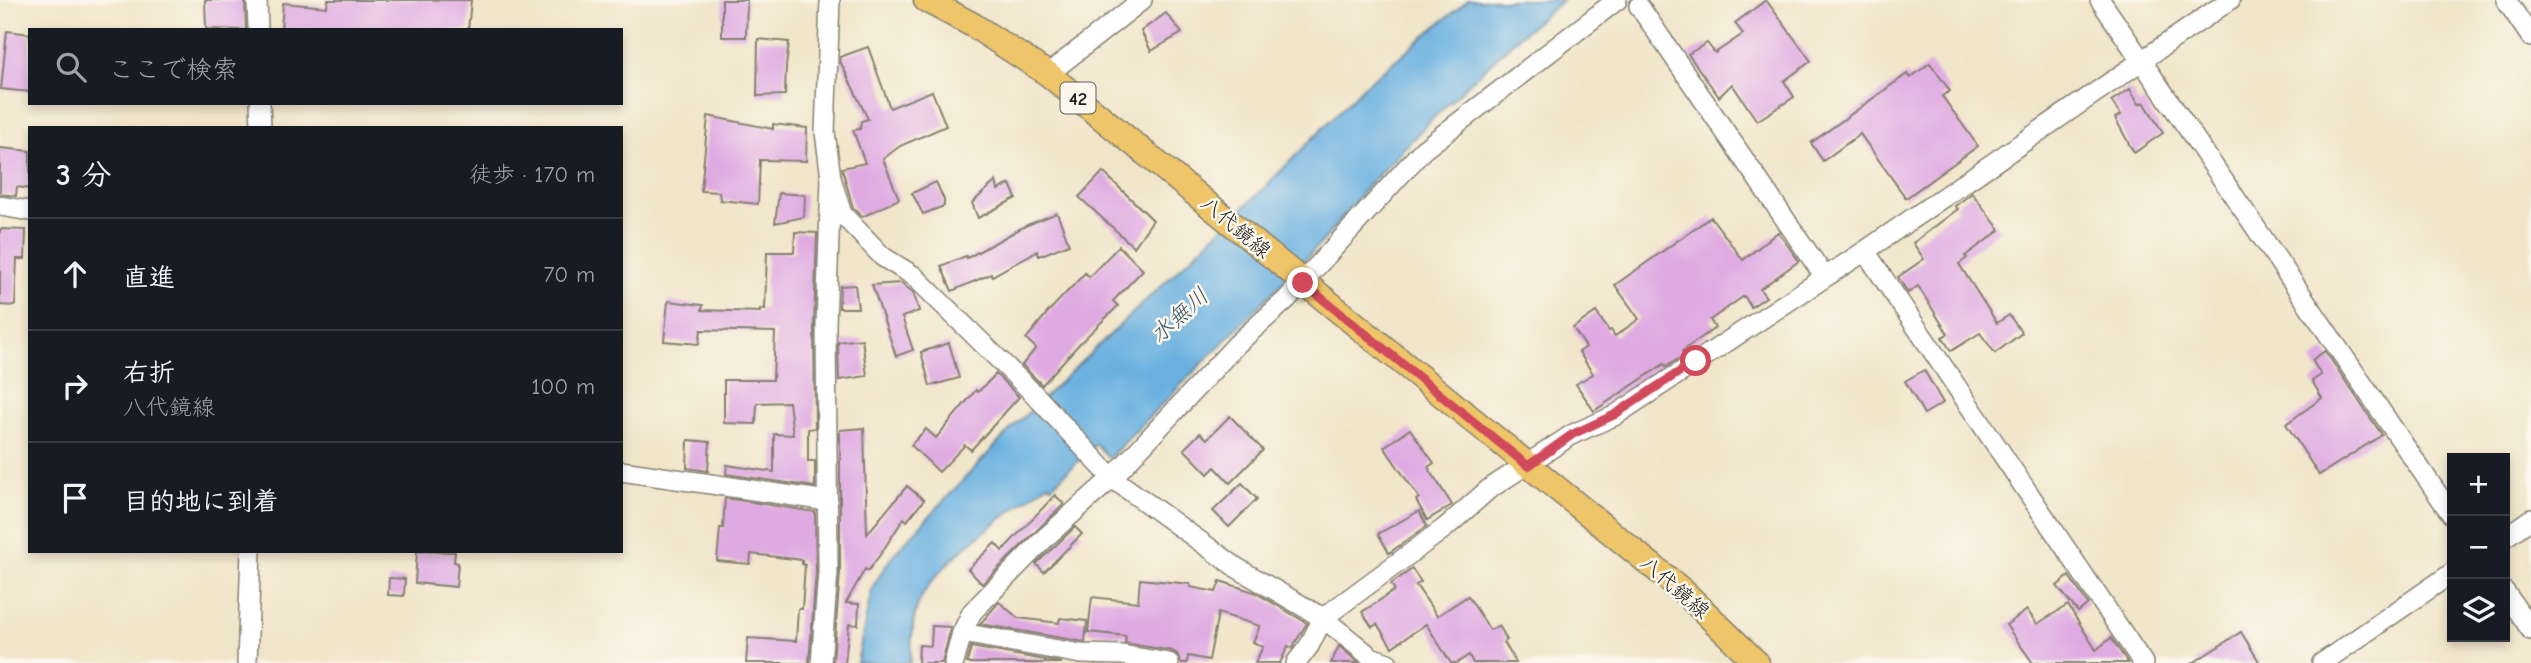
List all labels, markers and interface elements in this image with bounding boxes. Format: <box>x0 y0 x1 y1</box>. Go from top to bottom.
search box <box>28 28 623 105</box>
icon: search <box>52 48 90 86</box>
text: ここで検索 <box>108 55 238 85</box>
road number: 42 <box>1060 82 1096 114</box>
text: 3 分 <box>56 158 111 193</box>
text: 徒歩 · 170 m <box>469 161 595 188</box>
street label: 八代鏡線 <box>1196 191 1276 263</box>
icon: ahead <box>56 255 94 293</box>
text: 70 m <box>543 261 595 288</box>
text: 直進 <box>123 263 175 293</box>
route end <box>1287 267 1318 298</box>
water label: 水無川 <box>1145 282 1214 348</box>
route start <box>1680 345 1711 376</box>
text: 右折 <box>123 358 175 388</box>
icon: right <box>56 367 94 405</box>
text: 100 m <box>531 373 595 400</box>
text: 八代鏡線 <box>123 394 215 421</box>
map controls <box>2447 453 2510 642</box>
button: + <box>2447 453 2510 516</box>
icon: arrive <box>56 479 94 517</box>
text: 目的地に到着 <box>123 487 279 517</box>
button: − <box>2447 516 2510 579</box>
street label: 八代鏡線 <box>1635 550 1715 624</box>
button: layers <box>2447 579 2510 642</box>

